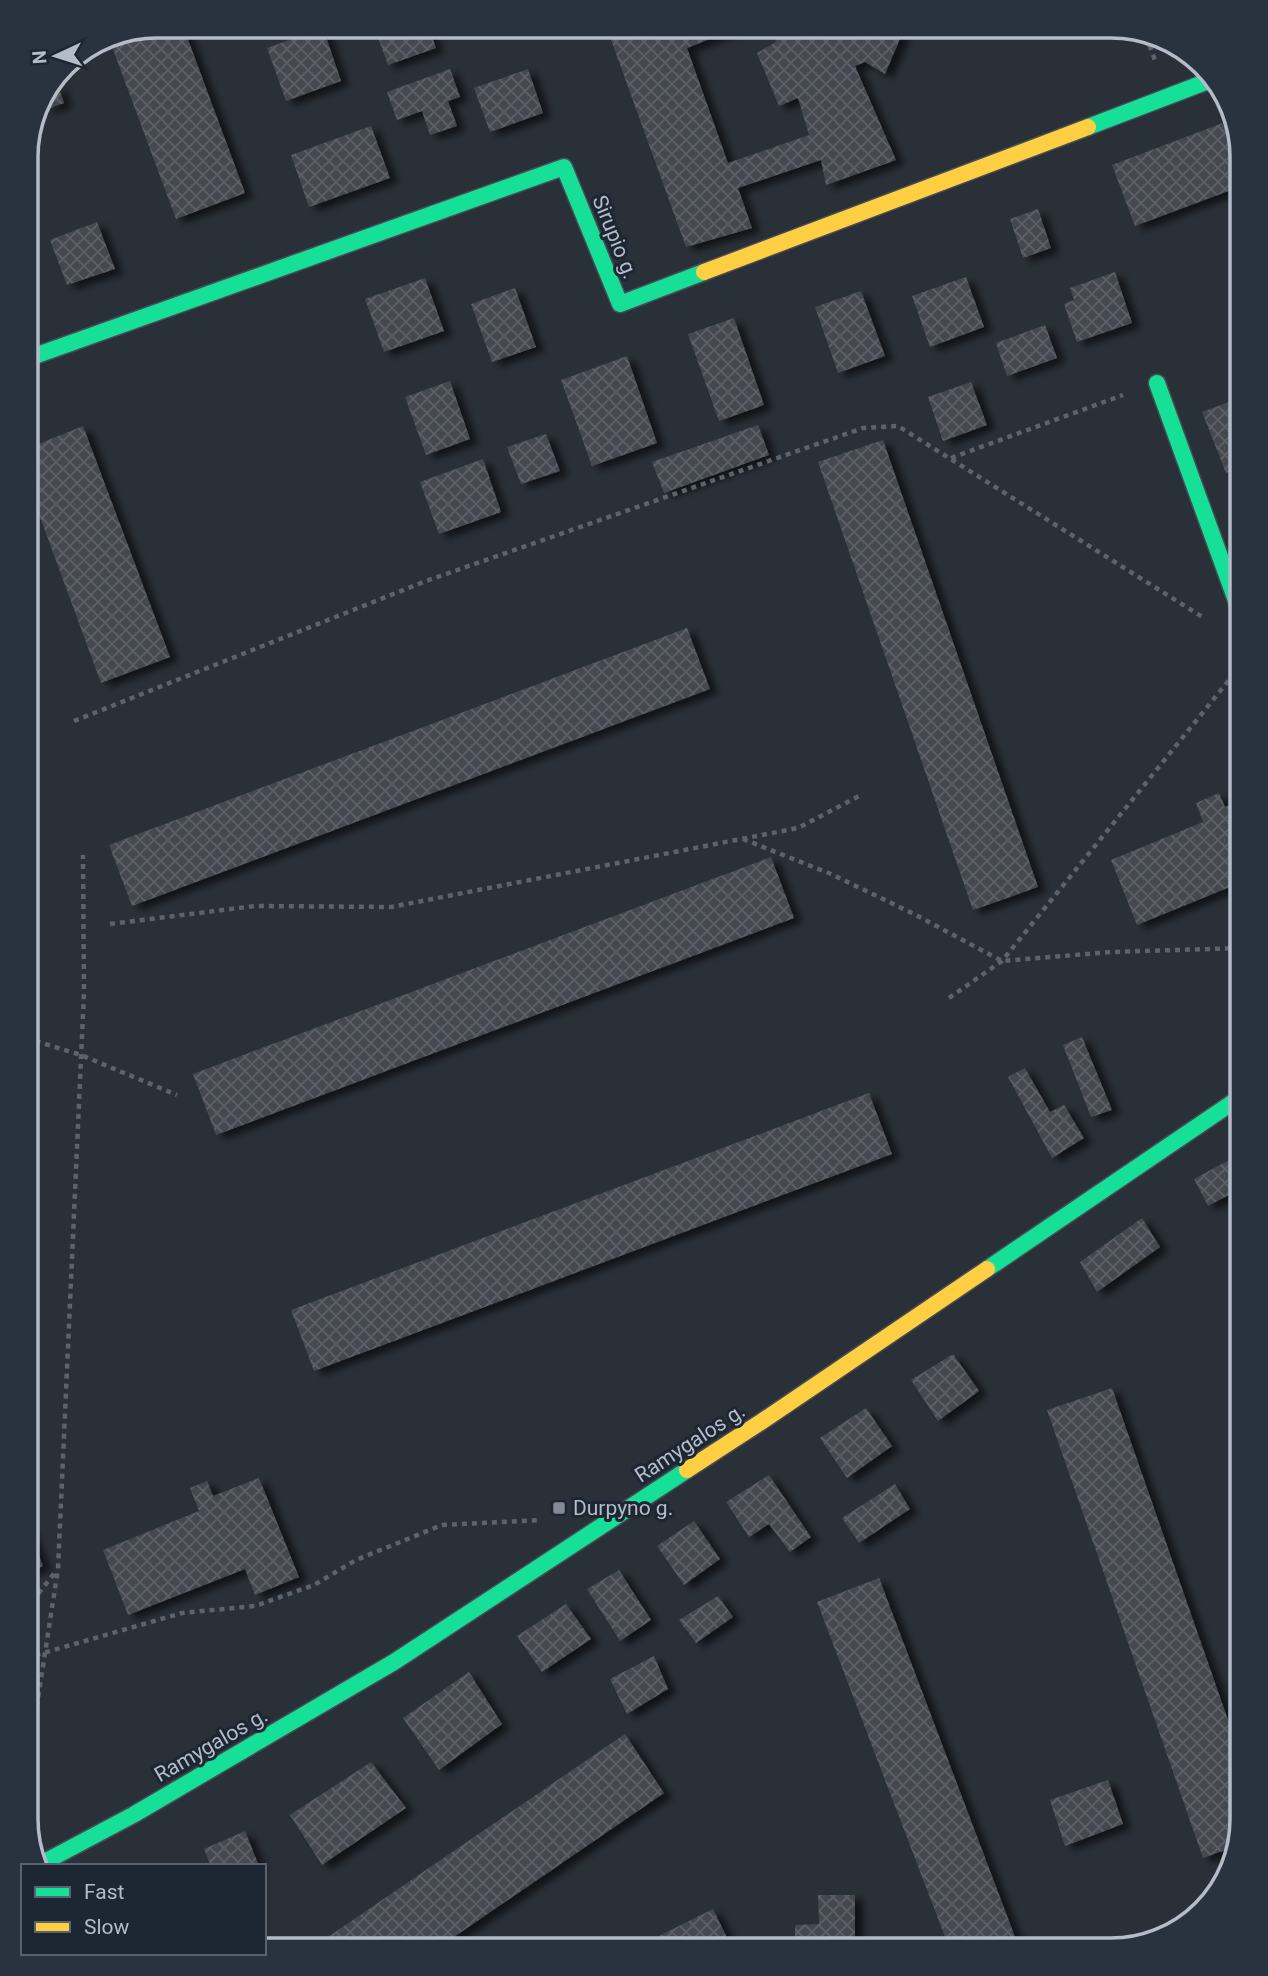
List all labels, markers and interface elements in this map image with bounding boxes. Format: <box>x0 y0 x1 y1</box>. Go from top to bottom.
north arrow <box>21 21 91 91</box>
text: N <box>28 50 51 65</box>
street label: Sirupio g. <box>587 192 643 282</box>
street label: Ramygalos g. <box>631 1399 749 1487</box>
place label: Durpyno g. <box>573 1496 673 1520</box>
marker: Durpyno g. <box>551 1500 567 1516</box>
street label: Ramygalos g. <box>150 1703 272 1787</box>
legend <box>21 1864 266 1955</box>
text: Fast <box>84 1880 125 1904</box>
text: Slow <box>84 1915 130 1939</box>

